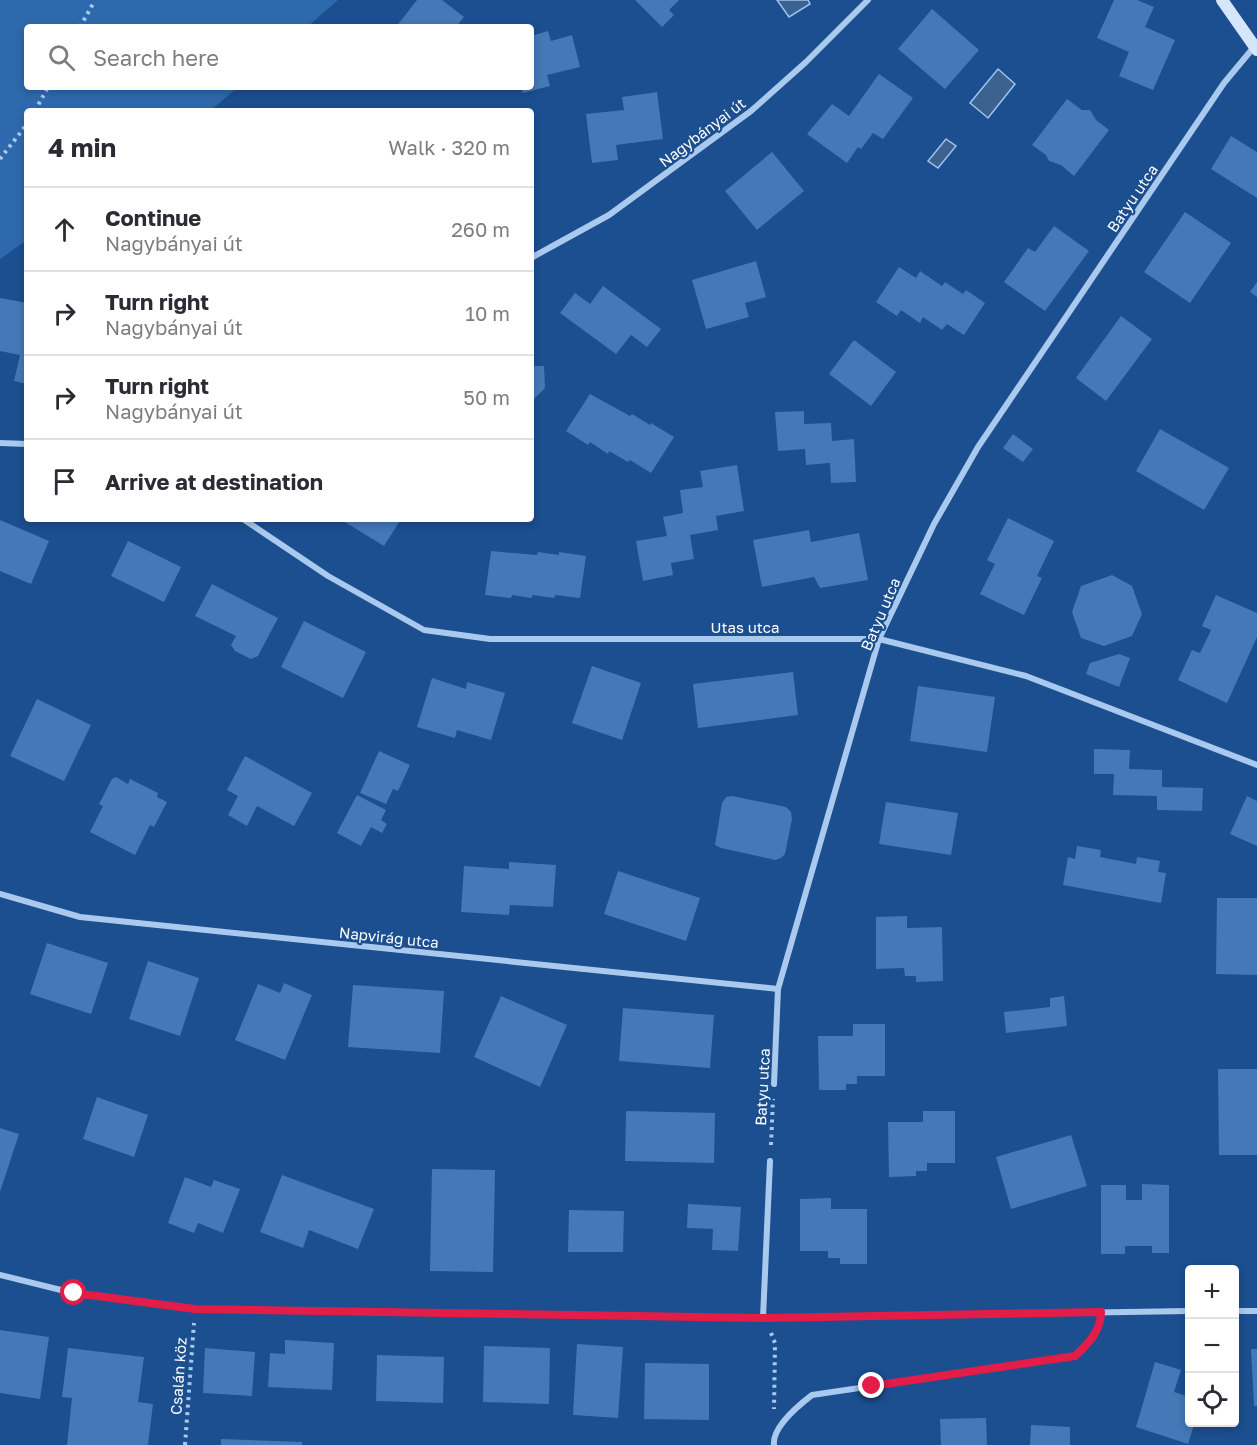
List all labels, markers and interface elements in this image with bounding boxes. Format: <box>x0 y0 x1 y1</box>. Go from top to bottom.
search box <box>24 24 534 90</box>
icon: search <box>45 41 78 74</box>
text: Search here <box>93 44 219 71</box>
street label: Nagybányai út <box>655 94 749 170</box>
text: 4 min <box>48 132 116 163</box>
text: Walk · 320 m <box>388 135 510 159</box>
street label: Batyu utca <box>1103 161 1161 235</box>
text: Continue <box>105 204 201 231</box>
icon: ahead <box>48 213 81 246</box>
text: 260 m <box>451 217 510 241</box>
text: Nagybányai út <box>105 231 243 255</box>
text: Turn right <box>105 288 209 315</box>
icon: right <box>48 297 81 330</box>
text: 10 m <box>465 301 510 325</box>
text: Nagybányai út <box>105 315 243 339</box>
text: Turn right <box>105 372 209 399</box>
icon: right <box>48 381 81 414</box>
text: 50 m <box>463 385 510 409</box>
text: Nagybányai út <box>105 399 243 423</box>
icon: arrive <box>48 465 81 498</box>
text: Arrive at destination <box>105 468 323 495</box>
street label: Batyu utca <box>857 575 903 653</box>
street label: Utas utca <box>711 618 779 636</box>
street label: Napvirág utca <box>338 923 440 951</box>
street label: Batyu utca <box>751 1048 773 1126</box>
map controls <box>1185 1265 1239 1427</box>
button: + <box>1185 1265 1239 1319</box>
route start <box>60 1279 86 1305</box>
button: − <box>1185 1319 1239 1373</box>
street label: Csalán köz <box>166 1336 190 1415</box>
route end <box>858 1372 884 1398</box>
button: locate <box>1185 1373 1239 1427</box>

